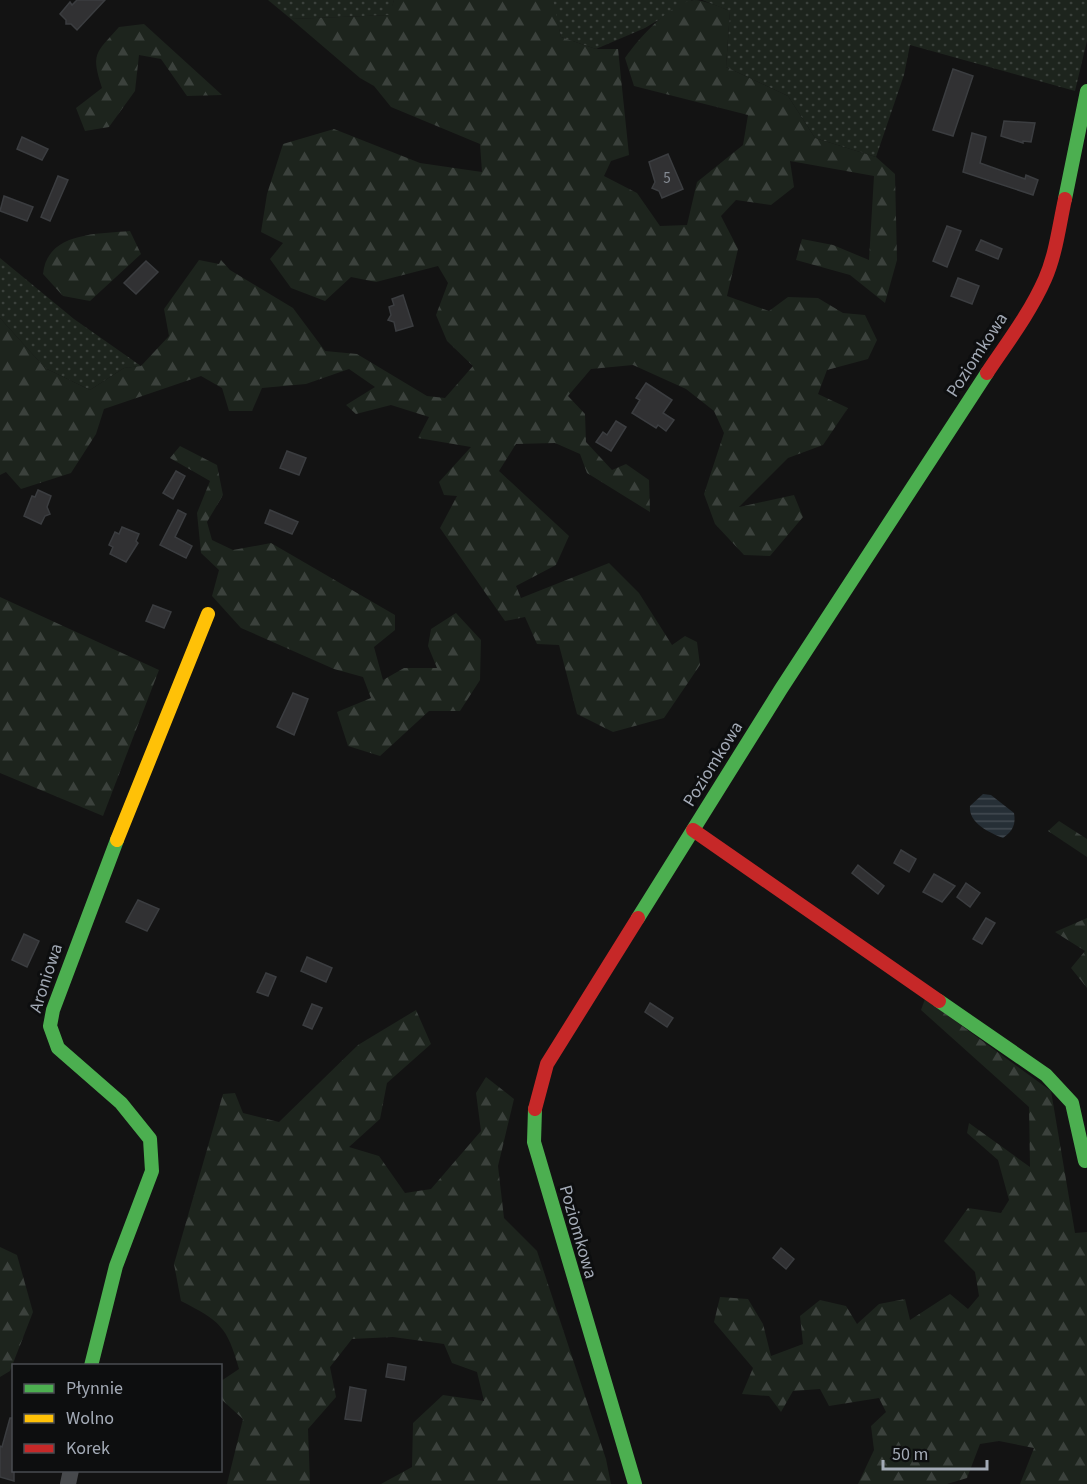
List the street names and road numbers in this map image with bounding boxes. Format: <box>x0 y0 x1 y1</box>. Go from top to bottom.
street label: Poziomkowa <box>940 308 1014 402</box>
street label: Poziomkowa <box>677 717 749 811</box>
street label: Aroniowa <box>23 940 69 1016</box>
street label: Poziomkowa <box>553 1182 603 1282</box>

